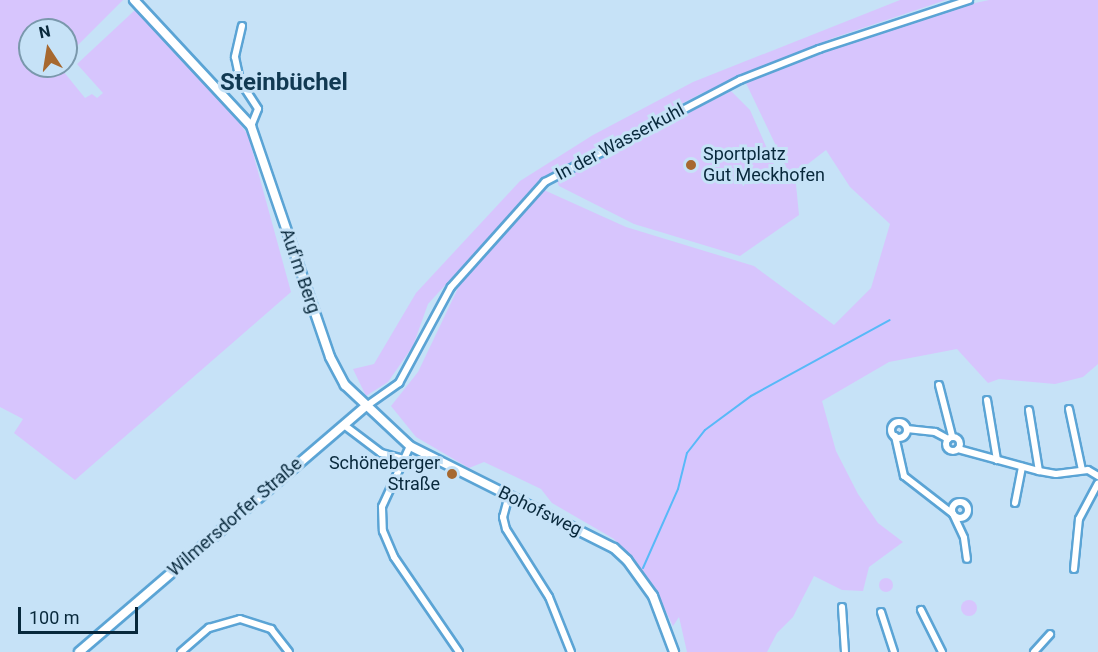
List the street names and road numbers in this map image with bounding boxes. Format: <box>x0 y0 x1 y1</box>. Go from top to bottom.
street label: In der Wasserkuhl <box>552 99 688 185</box>
street label: Auf'm Berg <box>275 226 325 316</box>
street label: Wilmersdorfer Straße <box>164 453 306 581</box>
street label: Bohofsweg <box>495 481 585 541</box>

